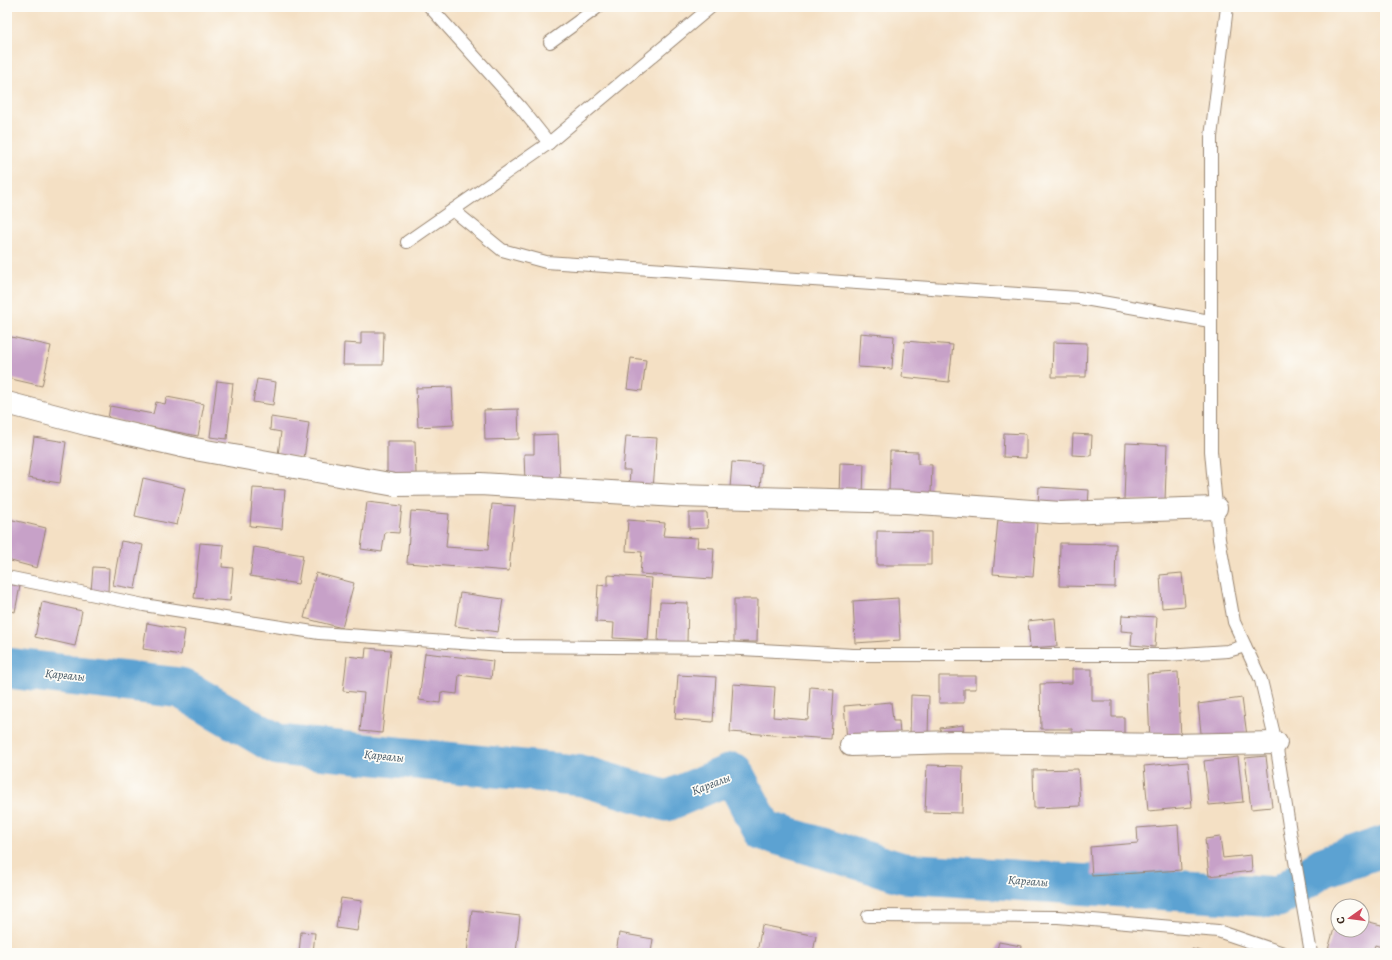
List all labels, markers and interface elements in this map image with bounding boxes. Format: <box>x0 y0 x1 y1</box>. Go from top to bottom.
water label: Қарғалы <box>44 665 86 685</box>
water label: Қарғалы <box>363 746 405 766</box>
water label: Қарғалы <box>689 769 733 799</box>
water label: Қарғалы <box>1007 872 1049 890</box>
north arrow <box>1330 898 1370 938</box>
text: С <box>1333 915 1349 925</box>

